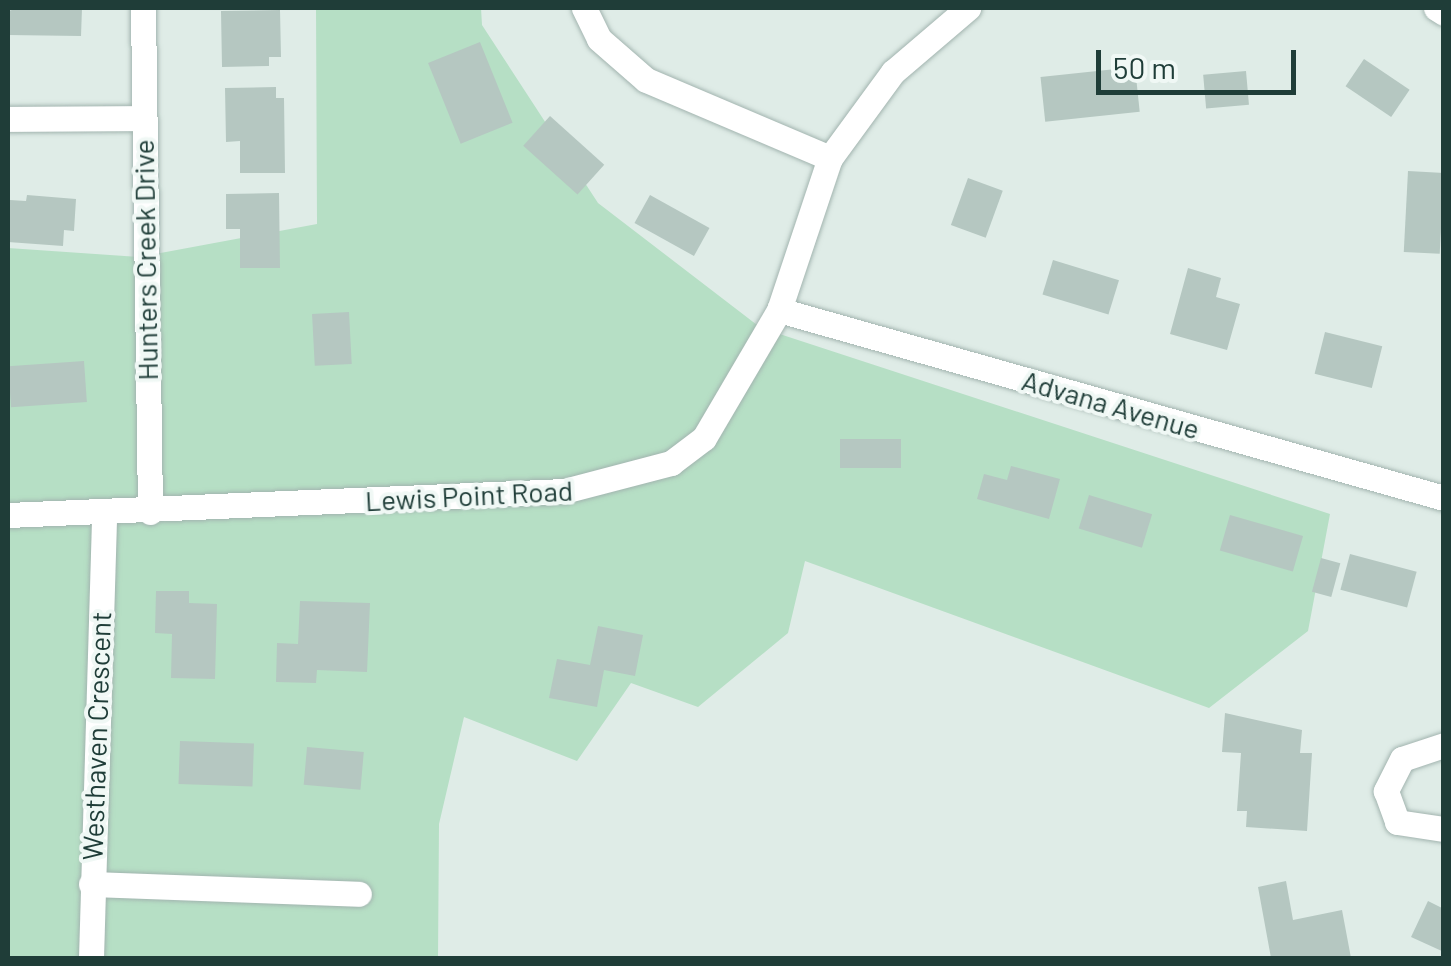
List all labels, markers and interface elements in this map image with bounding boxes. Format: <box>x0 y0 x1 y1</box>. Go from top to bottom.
scale bar <box>1101 30 1301 92</box>
text: 50 m <box>1113 49 1176 85</box>
street label: Hunters Creek Drive <box>126 139 164 381</box>
street label: Advana Avenue <box>1018 363 1204 445</box>
street label: Lewis Point Road <box>364 473 574 517</box>
street label: Westhaven Crescent <box>75 611 117 861</box>

